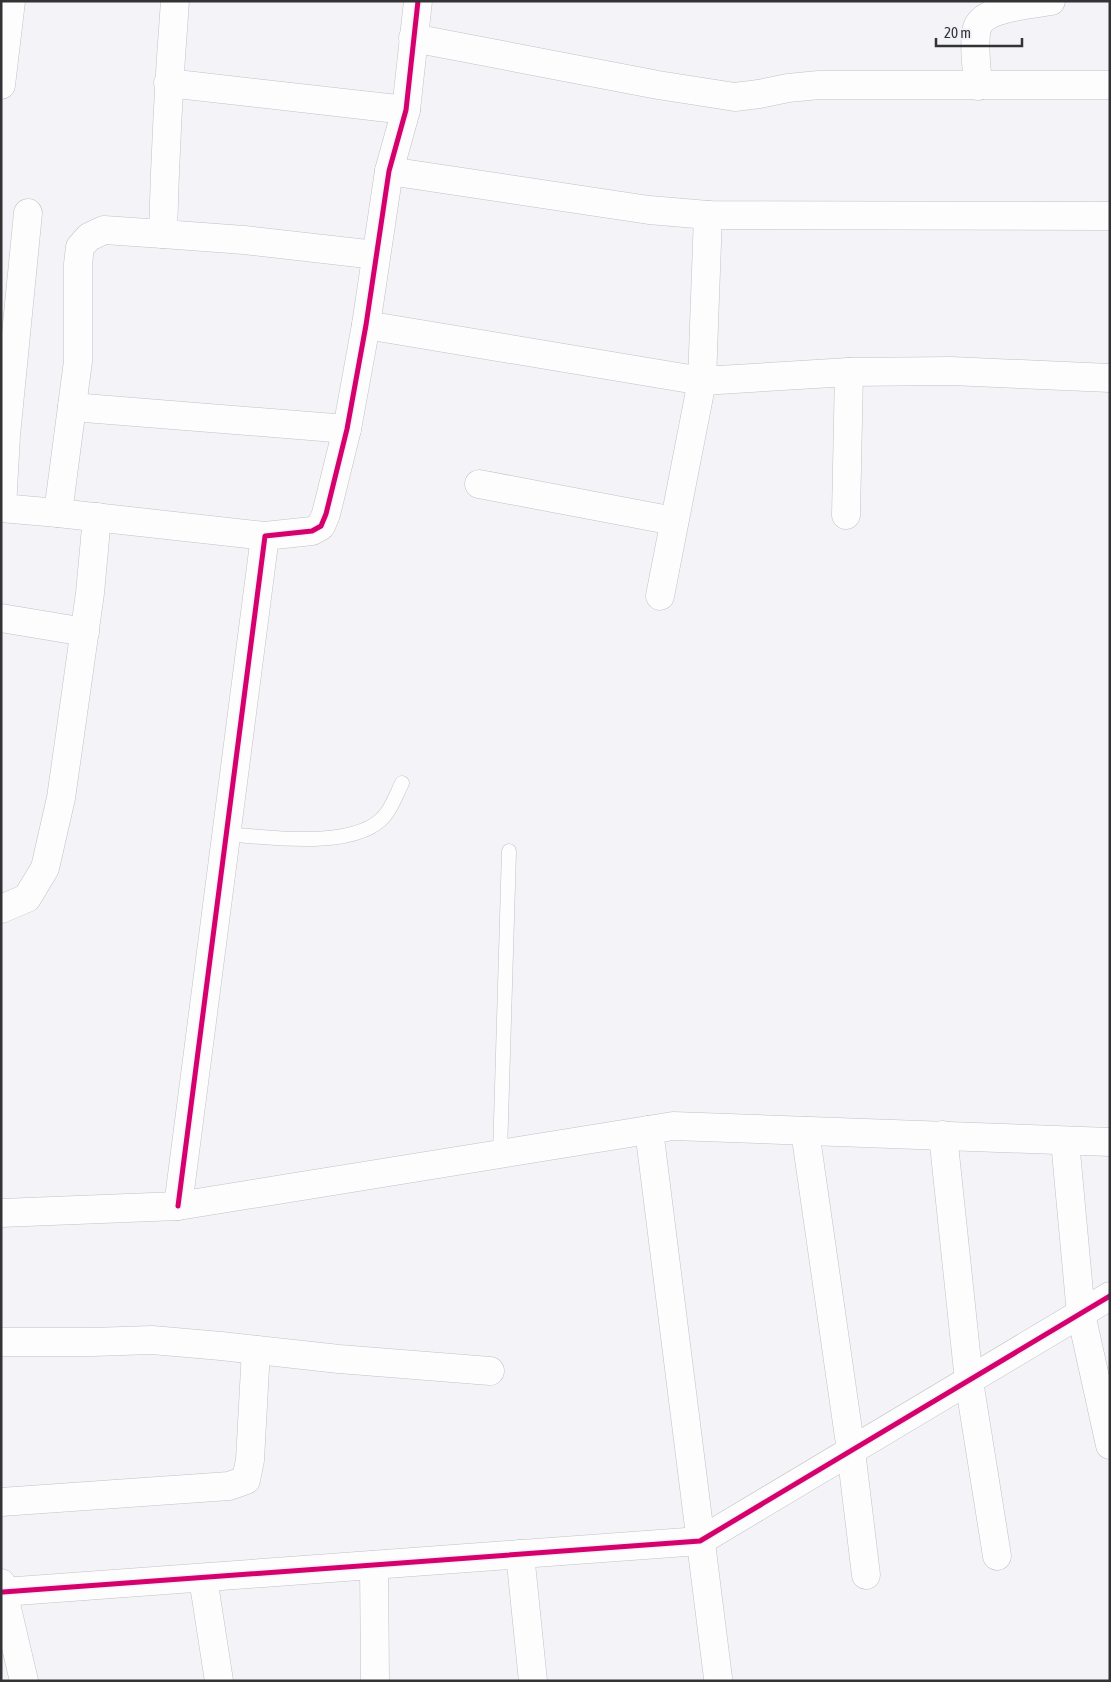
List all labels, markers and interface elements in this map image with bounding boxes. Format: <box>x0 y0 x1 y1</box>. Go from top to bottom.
scale bar <box>936 15 1022 47</box>
text: 20 m <box>944 24 971 41</box>

